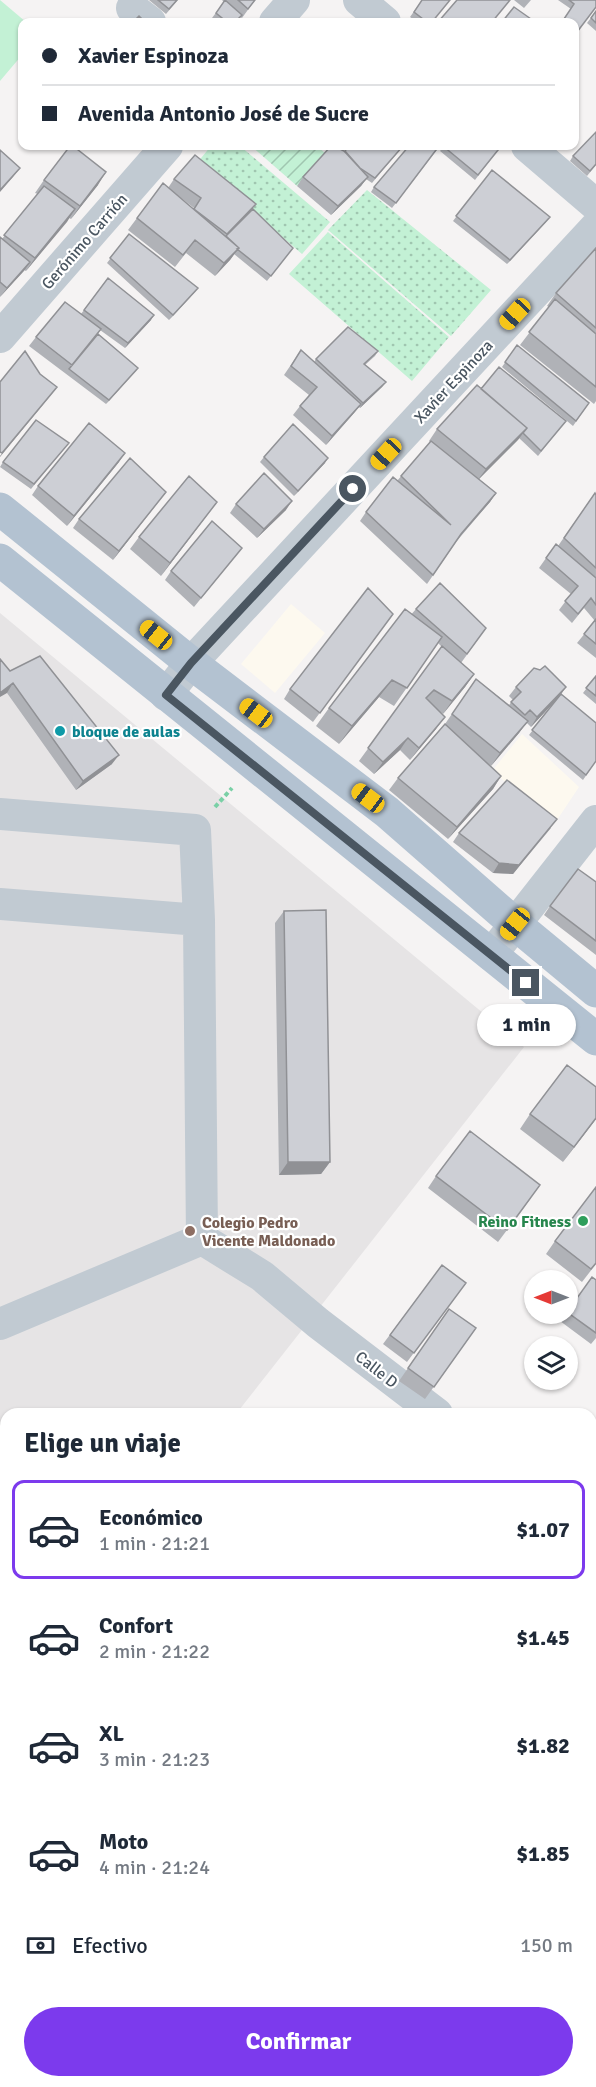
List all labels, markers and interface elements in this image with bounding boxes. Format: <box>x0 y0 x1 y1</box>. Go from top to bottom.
text: Xavier Espinoza <box>78 42 229 69</box>
text: Avenida Antonio José de Sucre <box>78 100 369 127</box>
street label: Gerónimo Carrión <box>38 189 132 294</box>
car <box>496 295 534 333</box>
street label: Xavier Espinoza <box>410 336 497 428</box>
car <box>367 435 405 473</box>
route start <box>339 475 366 502</box>
car <box>136 617 176 653</box>
car <box>236 695 276 731</box>
place label: bloque de aulas <box>72 722 180 742</box>
marker: bloque de aulas <box>53 724 67 738</box>
car <box>348 780 388 816</box>
car <box>497 904 533 944</box>
route end <box>512 969 539 996</box>
callout: 1 min <box>476 1004 576 1046</box>
text: 1 min <box>502 1012 551 1037</box>
place label: Reino Fitness <box>478 1212 571 1232</box>
place label: Colegio Pedro Vicente Maldonado <box>202 1213 335 1251</box>
marker: Reino Fitness <box>576 1214 590 1228</box>
marker: Colegio Pedro Vicente Maldonado <box>183 1224 197 1238</box>
north arrow <box>524 1270 578 1324</box>
map controls <box>524 1270 578 1390</box>
button: layers <box>524 1336 578 1390</box>
street label: Calle D <box>351 1347 402 1393</box>
text: Elige un viaje <box>24 1427 181 1460</box>
icon: car <box>27 1503 81 1557</box>
text: Económico <box>99 1504 203 1531</box>
text: $1.07 <box>516 1516 570 1543</box>
text: 1 min · 21:21 <box>99 1531 210 1556</box>
icon: car <box>27 1611 81 1665</box>
text: Confort <box>99 1612 173 1639</box>
text: $1.45 <box>516 1624 570 1651</box>
text: 2 min · 21:22 <box>99 1639 210 1664</box>
icon: car <box>27 1719 81 1773</box>
text: XL <box>99 1720 124 1747</box>
text: $1.82 <box>516 1732 570 1759</box>
text: 3 min · 21:23 <box>99 1747 210 1772</box>
icon: car <box>27 1827 81 1881</box>
text: Moto <box>99 1828 148 1855</box>
text: $1.85 <box>516 1840 570 1867</box>
text: 4 min · 21:24 <box>99 1855 210 1880</box>
icon: cash <box>24 1929 57 1962</box>
text: Efectivo <box>72 1932 148 1959</box>
text: 150 m <box>520 1933 573 1958</box>
button: Confirmar <box>24 2007 573 2076</box>

